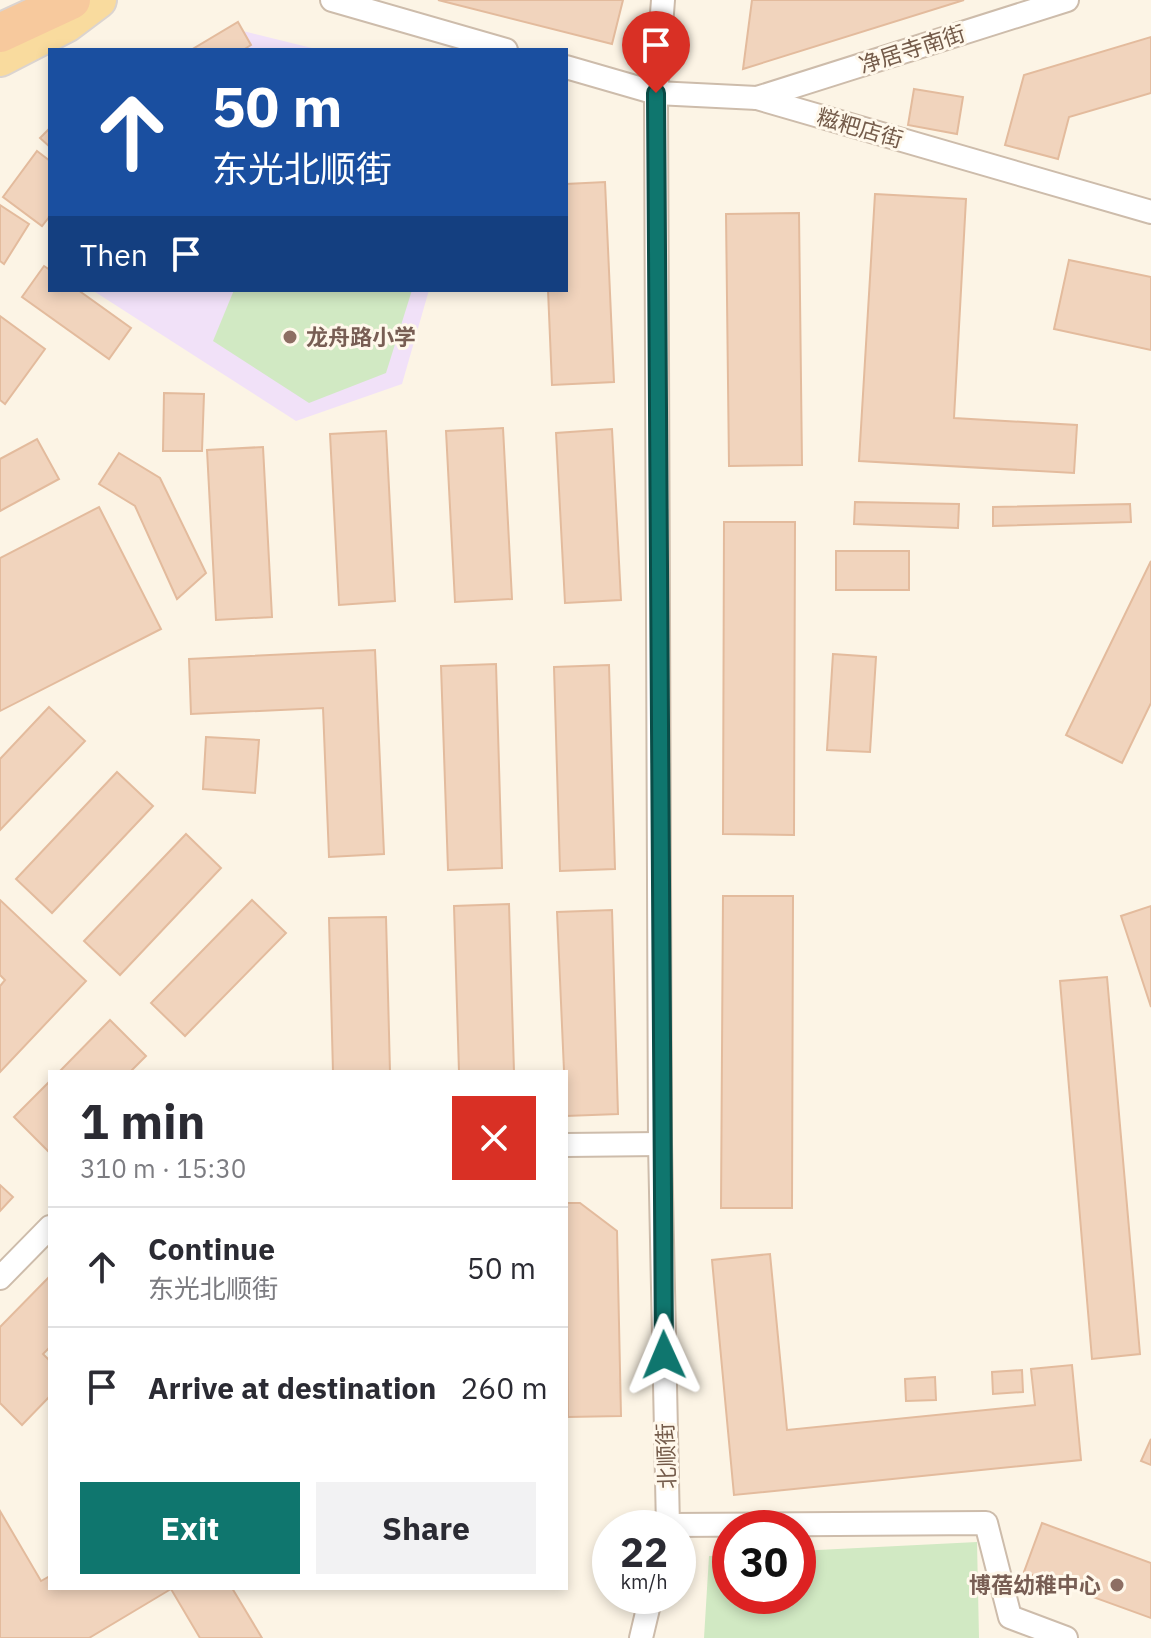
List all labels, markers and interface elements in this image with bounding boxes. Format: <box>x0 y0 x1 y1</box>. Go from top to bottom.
pin <box>622 11 690 93</box>
street label: 净居寺南街 <box>855 18 969 79</box>
icon: arrive <box>634 23 678 67</box>
text: 50 m <box>212 70 342 142</box>
icon: ahead <box>80 80 184 184</box>
street label: 糍粑店街 <box>814 101 906 154</box>
text: 东光北顺街 <box>212 145 392 192</box>
icon: arrive <box>164 232 208 276</box>
text: Then <box>80 235 148 274</box>
place label: 龙舟路小学 <box>306 322 416 351</box>
marker: 龙舟路小学 <box>281 328 299 346</box>
text: 1 min <box>80 1090 205 1152</box>
button: close <box>452 1096 536 1180</box>
text: 310 m · 15:30 <box>80 1151 246 1185</box>
text: Continue <box>148 1229 275 1268</box>
icon: ahead <box>80 1245 124 1289</box>
text: 50 m <box>467 1248 536 1287</box>
text: 东光北顺街 <box>148 1271 278 1305</box>
position arrow <box>622 1313 706 1397</box>
icon: arrive <box>80 1365 124 1409</box>
text: Arrive at destination <box>148 1368 436 1407</box>
text: 260 m <box>460 1368 548 1407</box>
street label: 北顺街 <box>650 1423 681 1490</box>
button: Exit <box>80 1482 300 1574</box>
button: Share <box>316 1482 536 1574</box>
speed limit sign: 30 <box>712 1510 816 1614</box>
text: 22 <box>620 1526 668 1578</box>
text: km/h <box>620 1568 668 1595</box>
place label: 博蓓幼稚中心 <box>969 1570 1101 1599</box>
marker: 博蓓幼稚中心 <box>1108 1576 1126 1594</box>

